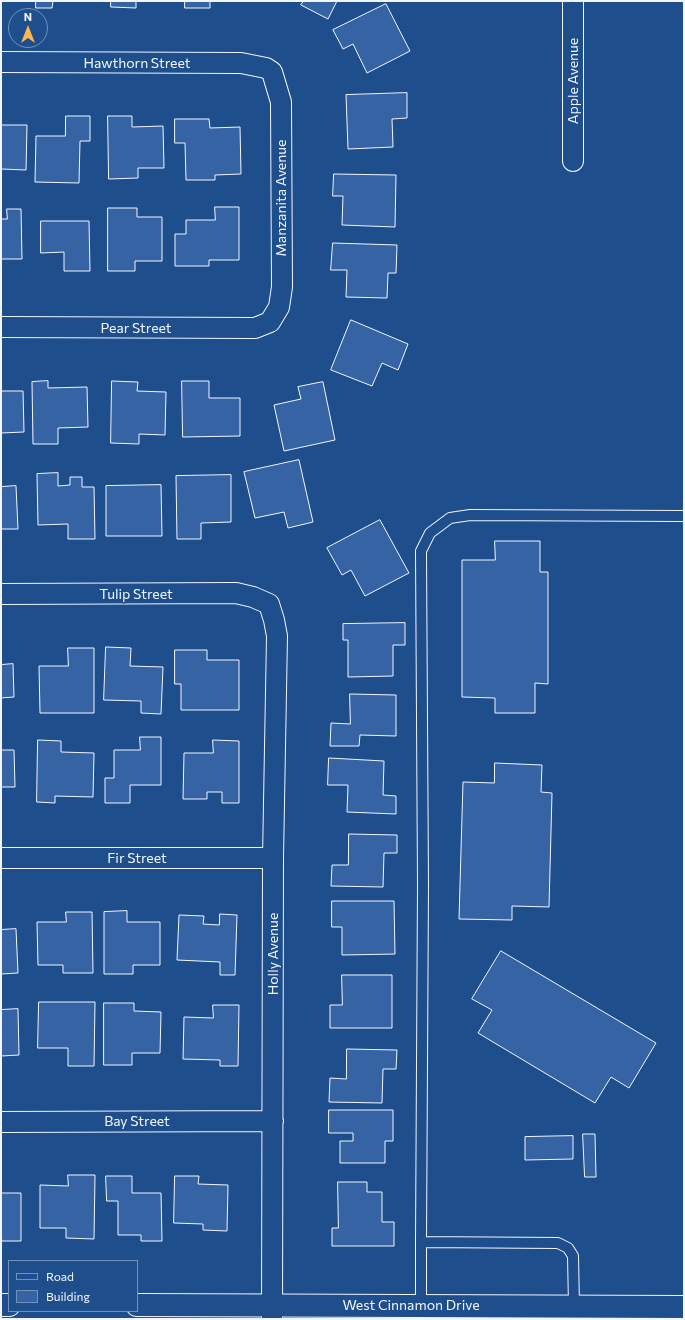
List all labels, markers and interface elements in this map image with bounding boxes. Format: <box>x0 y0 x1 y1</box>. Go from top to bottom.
north arrow <box>8 8 48 48</box>
text: N <box>24 10 32 23</box>
street label: Apple Avenue <box>565 38 581 124</box>
street label: Hawthorn Street <box>84 55 190 71</box>
street label: Manzanita Avenue <box>273 140 289 256</box>
street label: Pear Street <box>100 320 172 336</box>
street label: Tulip Street <box>99 586 173 602</box>
street label: Fir Street <box>107 850 167 866</box>
street label: Holly Avenue <box>265 913 281 995</box>
street label: Bay Street <box>104 1113 170 1129</box>
legend <box>8 1260 138 1312</box>
text: Road <box>46 1269 74 1283</box>
text: Building <box>46 1289 90 1303</box>
street label: West Cinnamon Drive <box>342 1297 480 1313</box>

